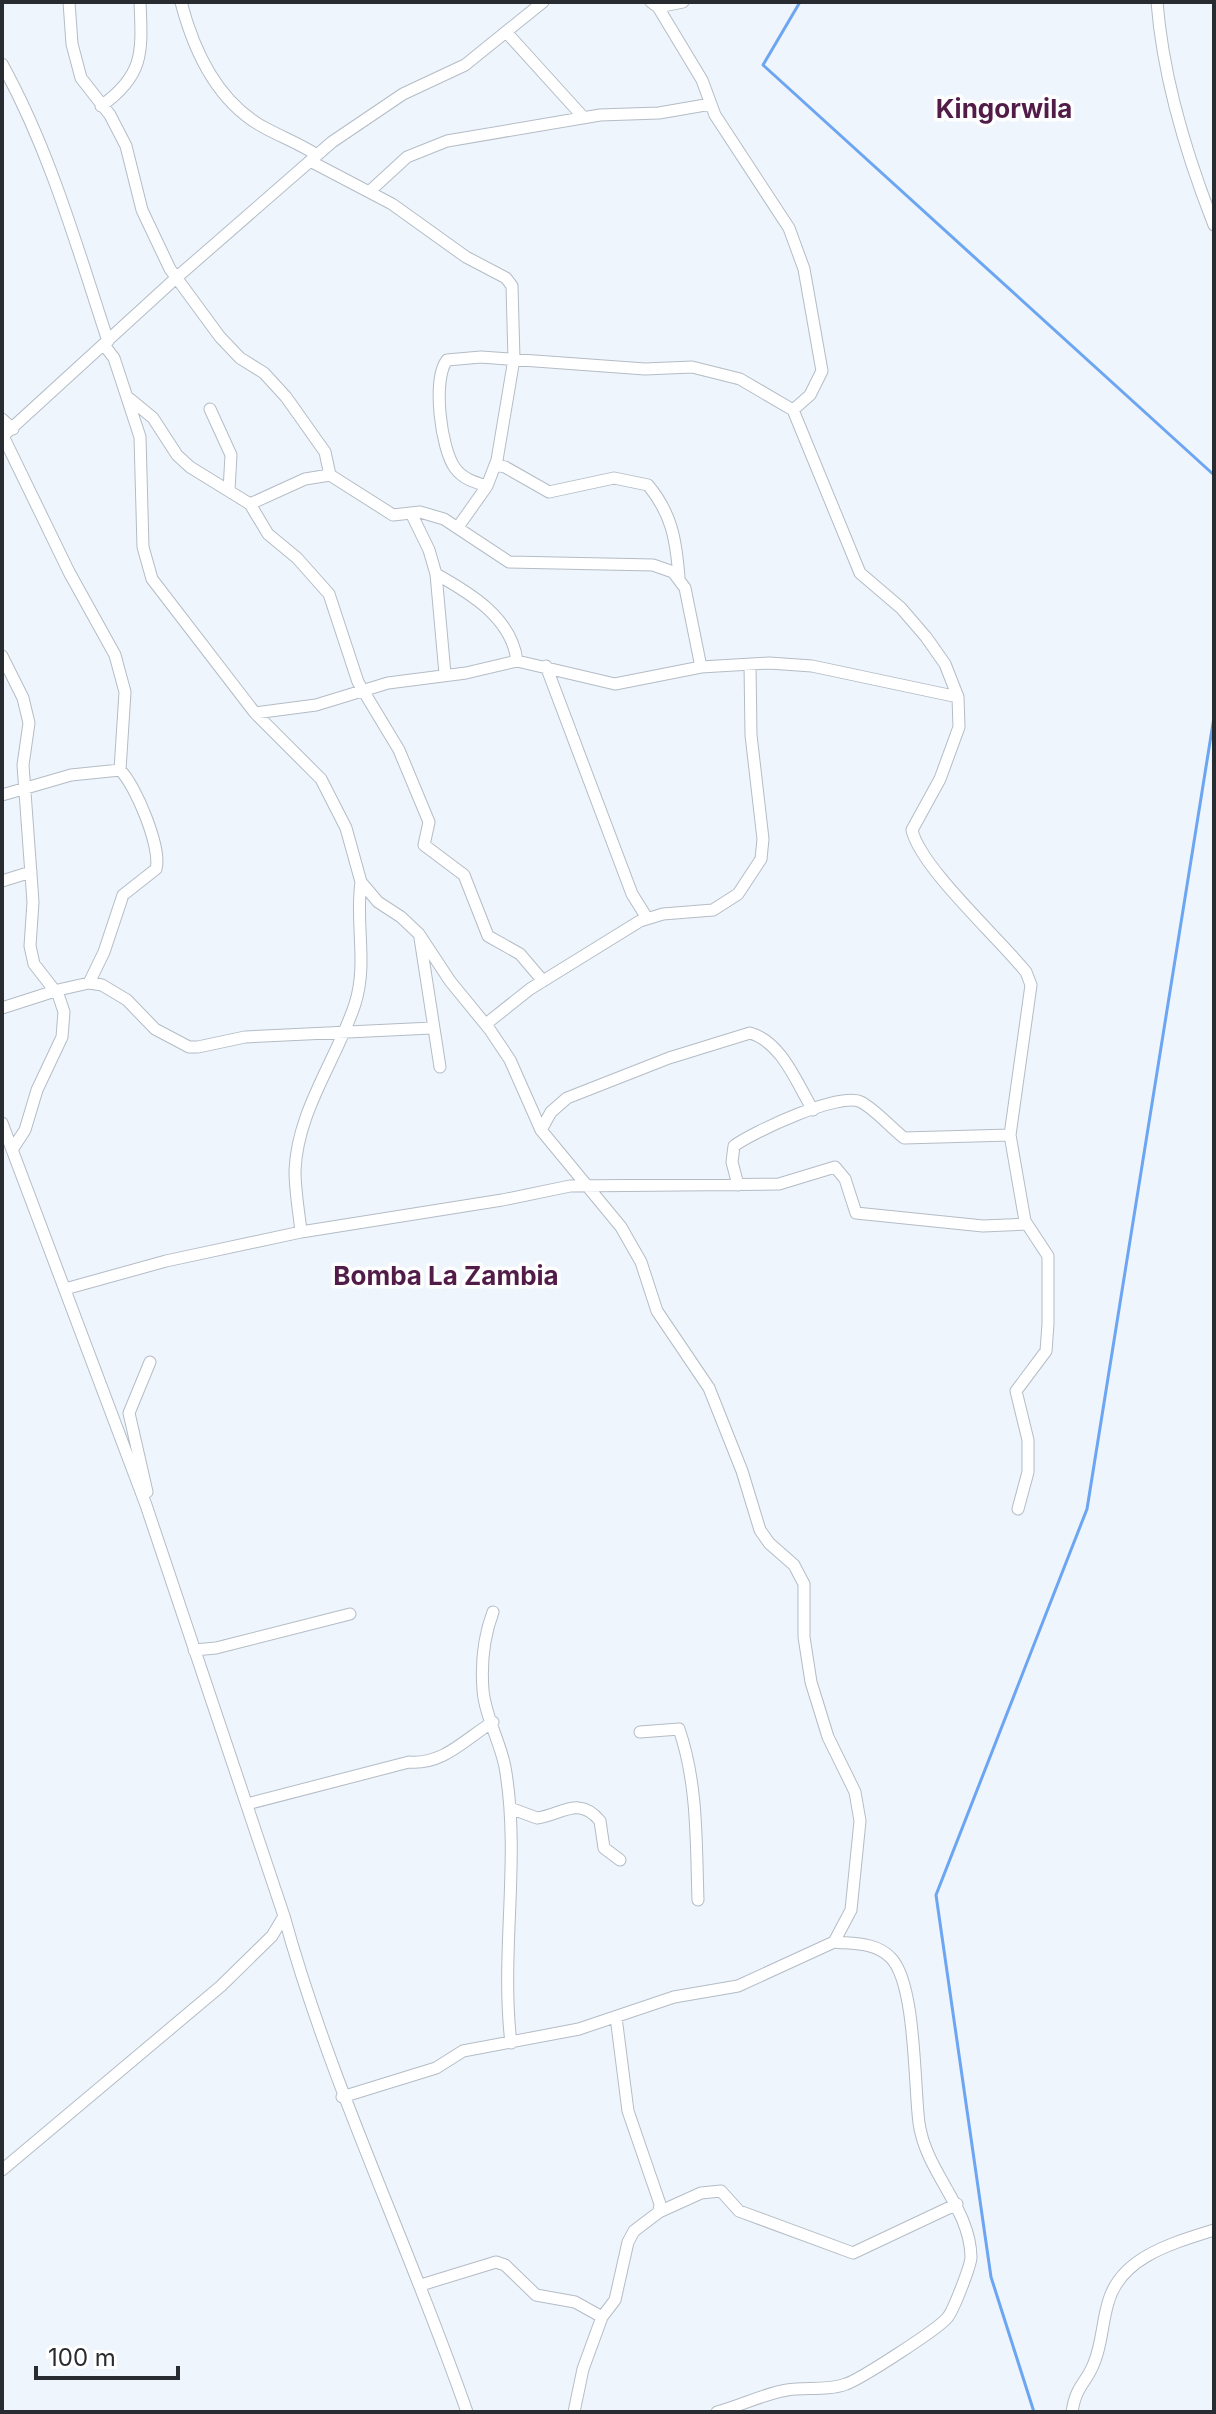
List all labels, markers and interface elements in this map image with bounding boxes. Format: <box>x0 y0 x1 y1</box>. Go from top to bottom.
district label: Kingorwila <box>936 93 1072 124</box>
district label: Bomba La Zambia <box>333 1260 559 1291</box>
scale bar <box>36 2330 178 2380</box>
text: 100 m <box>48 2343 116 2372</box>

